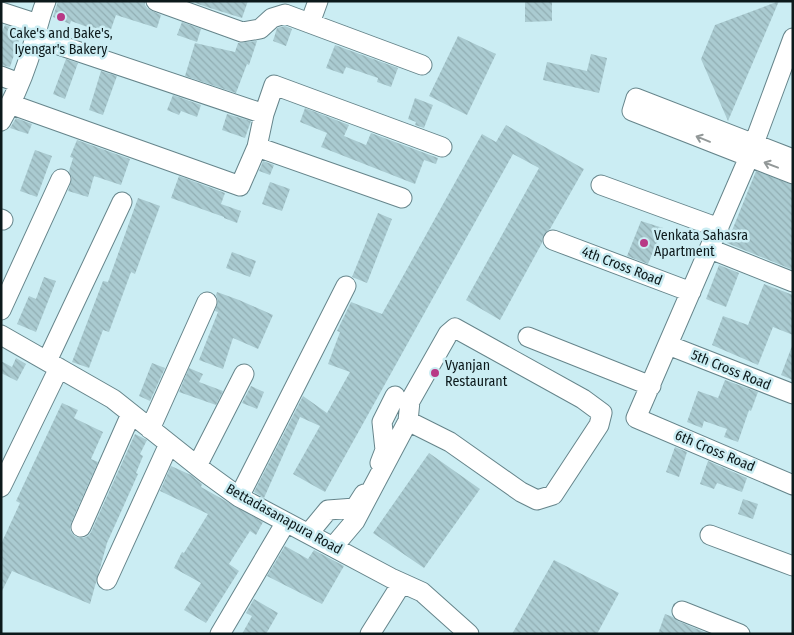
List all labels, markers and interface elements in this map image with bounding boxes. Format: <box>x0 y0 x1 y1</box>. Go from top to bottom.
marker: Cake's and Bake's, Iyengar's Bakery <box>55 11 67 23</box>
place label: Cake's and Bake's, Iyengar's Bakery <box>9 25 113 58</box>
one-way arrow <box>696 134 711 143</box>
one-way arrow <box>764 160 779 169</box>
place label: Venkata Sahasra Apartment <box>654 227 748 260</box>
marker: Venkata Sahasra Apartment <box>638 237 650 249</box>
street label: 4th Cross Road <box>579 243 665 289</box>
street label: 5th Cross Road <box>689 346 773 394</box>
place label: Vyanjan Restaurant <box>445 357 508 390</box>
marker: Vyanjan Restaurant <box>429 367 441 379</box>
street label: 6th Cross Road <box>673 427 757 475</box>
street label: Bettadasanapura Road <box>223 480 345 558</box>

